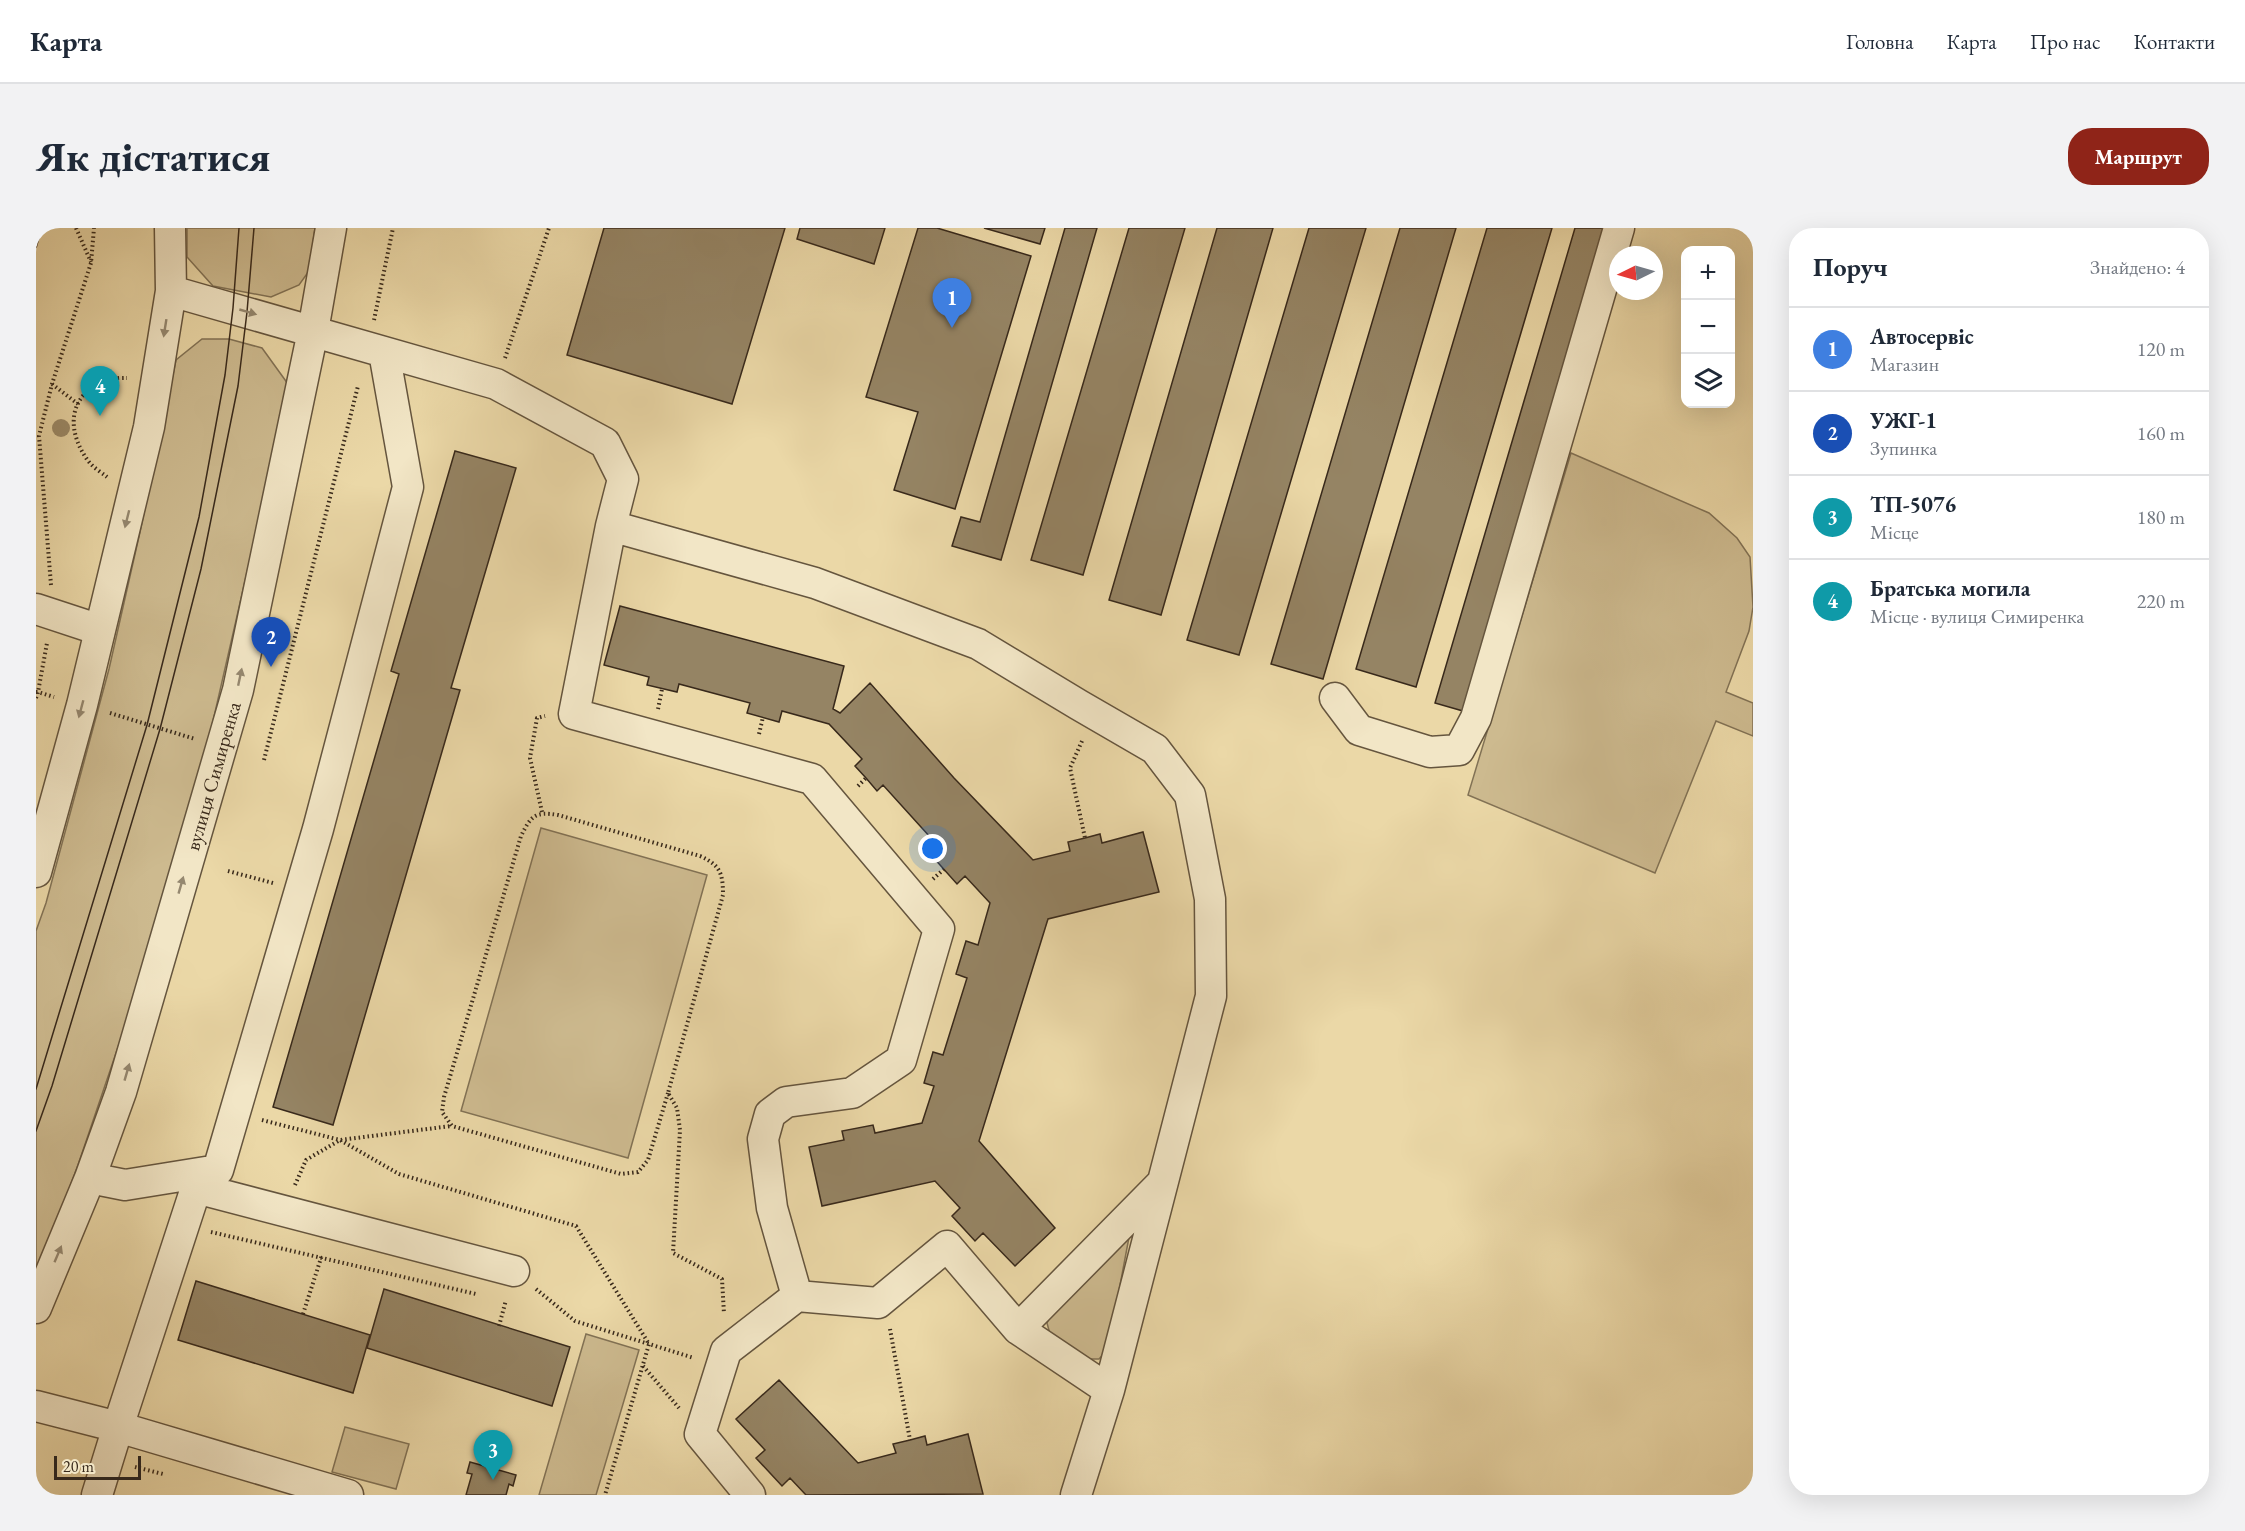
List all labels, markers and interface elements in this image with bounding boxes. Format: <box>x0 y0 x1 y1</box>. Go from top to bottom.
text: Карта <box>30 23 102 59</box>
text: Головна <box>1846 28 1914 55</box>
text: Карта <box>1947 28 1997 55</box>
text: Про нас <box>2030 28 2100 55</box>
text: Контакти <box>2133 28 2215 55</box>
button: Маршрут <box>2068 128 2209 185</box>
text: Як дістатися <box>36 129 270 184</box>
north arrow <box>1609 246 1663 300</box>
map controls <box>1681 246 1735 408</box>
button: + <box>1681 246 1735 300</box>
text: Поруч <box>1813 250 1888 284</box>
text: Знайдено: 4 <box>2090 254 2185 280</box>
pin: 1 <box>932 279 972 328</box>
button: − <box>1681 300 1735 354</box>
one-way arrow <box>239 308 257 317</box>
one-way arrow <box>160 319 169 338</box>
text: Автосервіс <box>1870 322 1974 351</box>
text: 1 <box>1827 336 1838 362</box>
text: 120 m <box>2137 336 2185 362</box>
text: Магазин <box>1870 351 1939 377</box>
button: layers <box>1681 354 1735 408</box>
pin: 4 <box>80 366 120 416</box>
text: УЖГ-1 <box>1870 406 1937 435</box>
text: 2 <box>1827 420 1838 446</box>
text: 160 m <box>2137 420 2185 446</box>
text: Зупинка <box>1870 435 1937 461</box>
text: ТП-5076 <box>1870 490 1956 519</box>
text: 3 <box>1827 504 1838 530</box>
text: 180 m <box>2137 504 2185 530</box>
one-way arrow <box>121 510 131 528</box>
text: Місце <box>1870 519 1919 545</box>
text: Братська могила <box>1870 574 2030 603</box>
text: 4 <box>1827 588 1838 614</box>
text: 220 m <box>2137 588 2185 614</box>
text: Місце · вулиця Симиренка <box>1870 603 2084 629</box>
pin: 2 <box>252 618 290 667</box>
one-way arrow <box>236 668 246 686</box>
one-way arrow <box>75 699 85 718</box>
street label: вулиця Симиренка <box>179 699 247 853</box>
your location <box>918 834 947 863</box>
one-way arrow <box>177 876 187 894</box>
one-way arrow <box>123 1063 132 1081</box>
one-way arrow <box>53 1245 63 1263</box>
pin: 3 <box>474 1430 512 1480</box>
scale bar <box>54 1453 141 1480</box>
text: 20 m <box>63 1456 94 1477</box>

